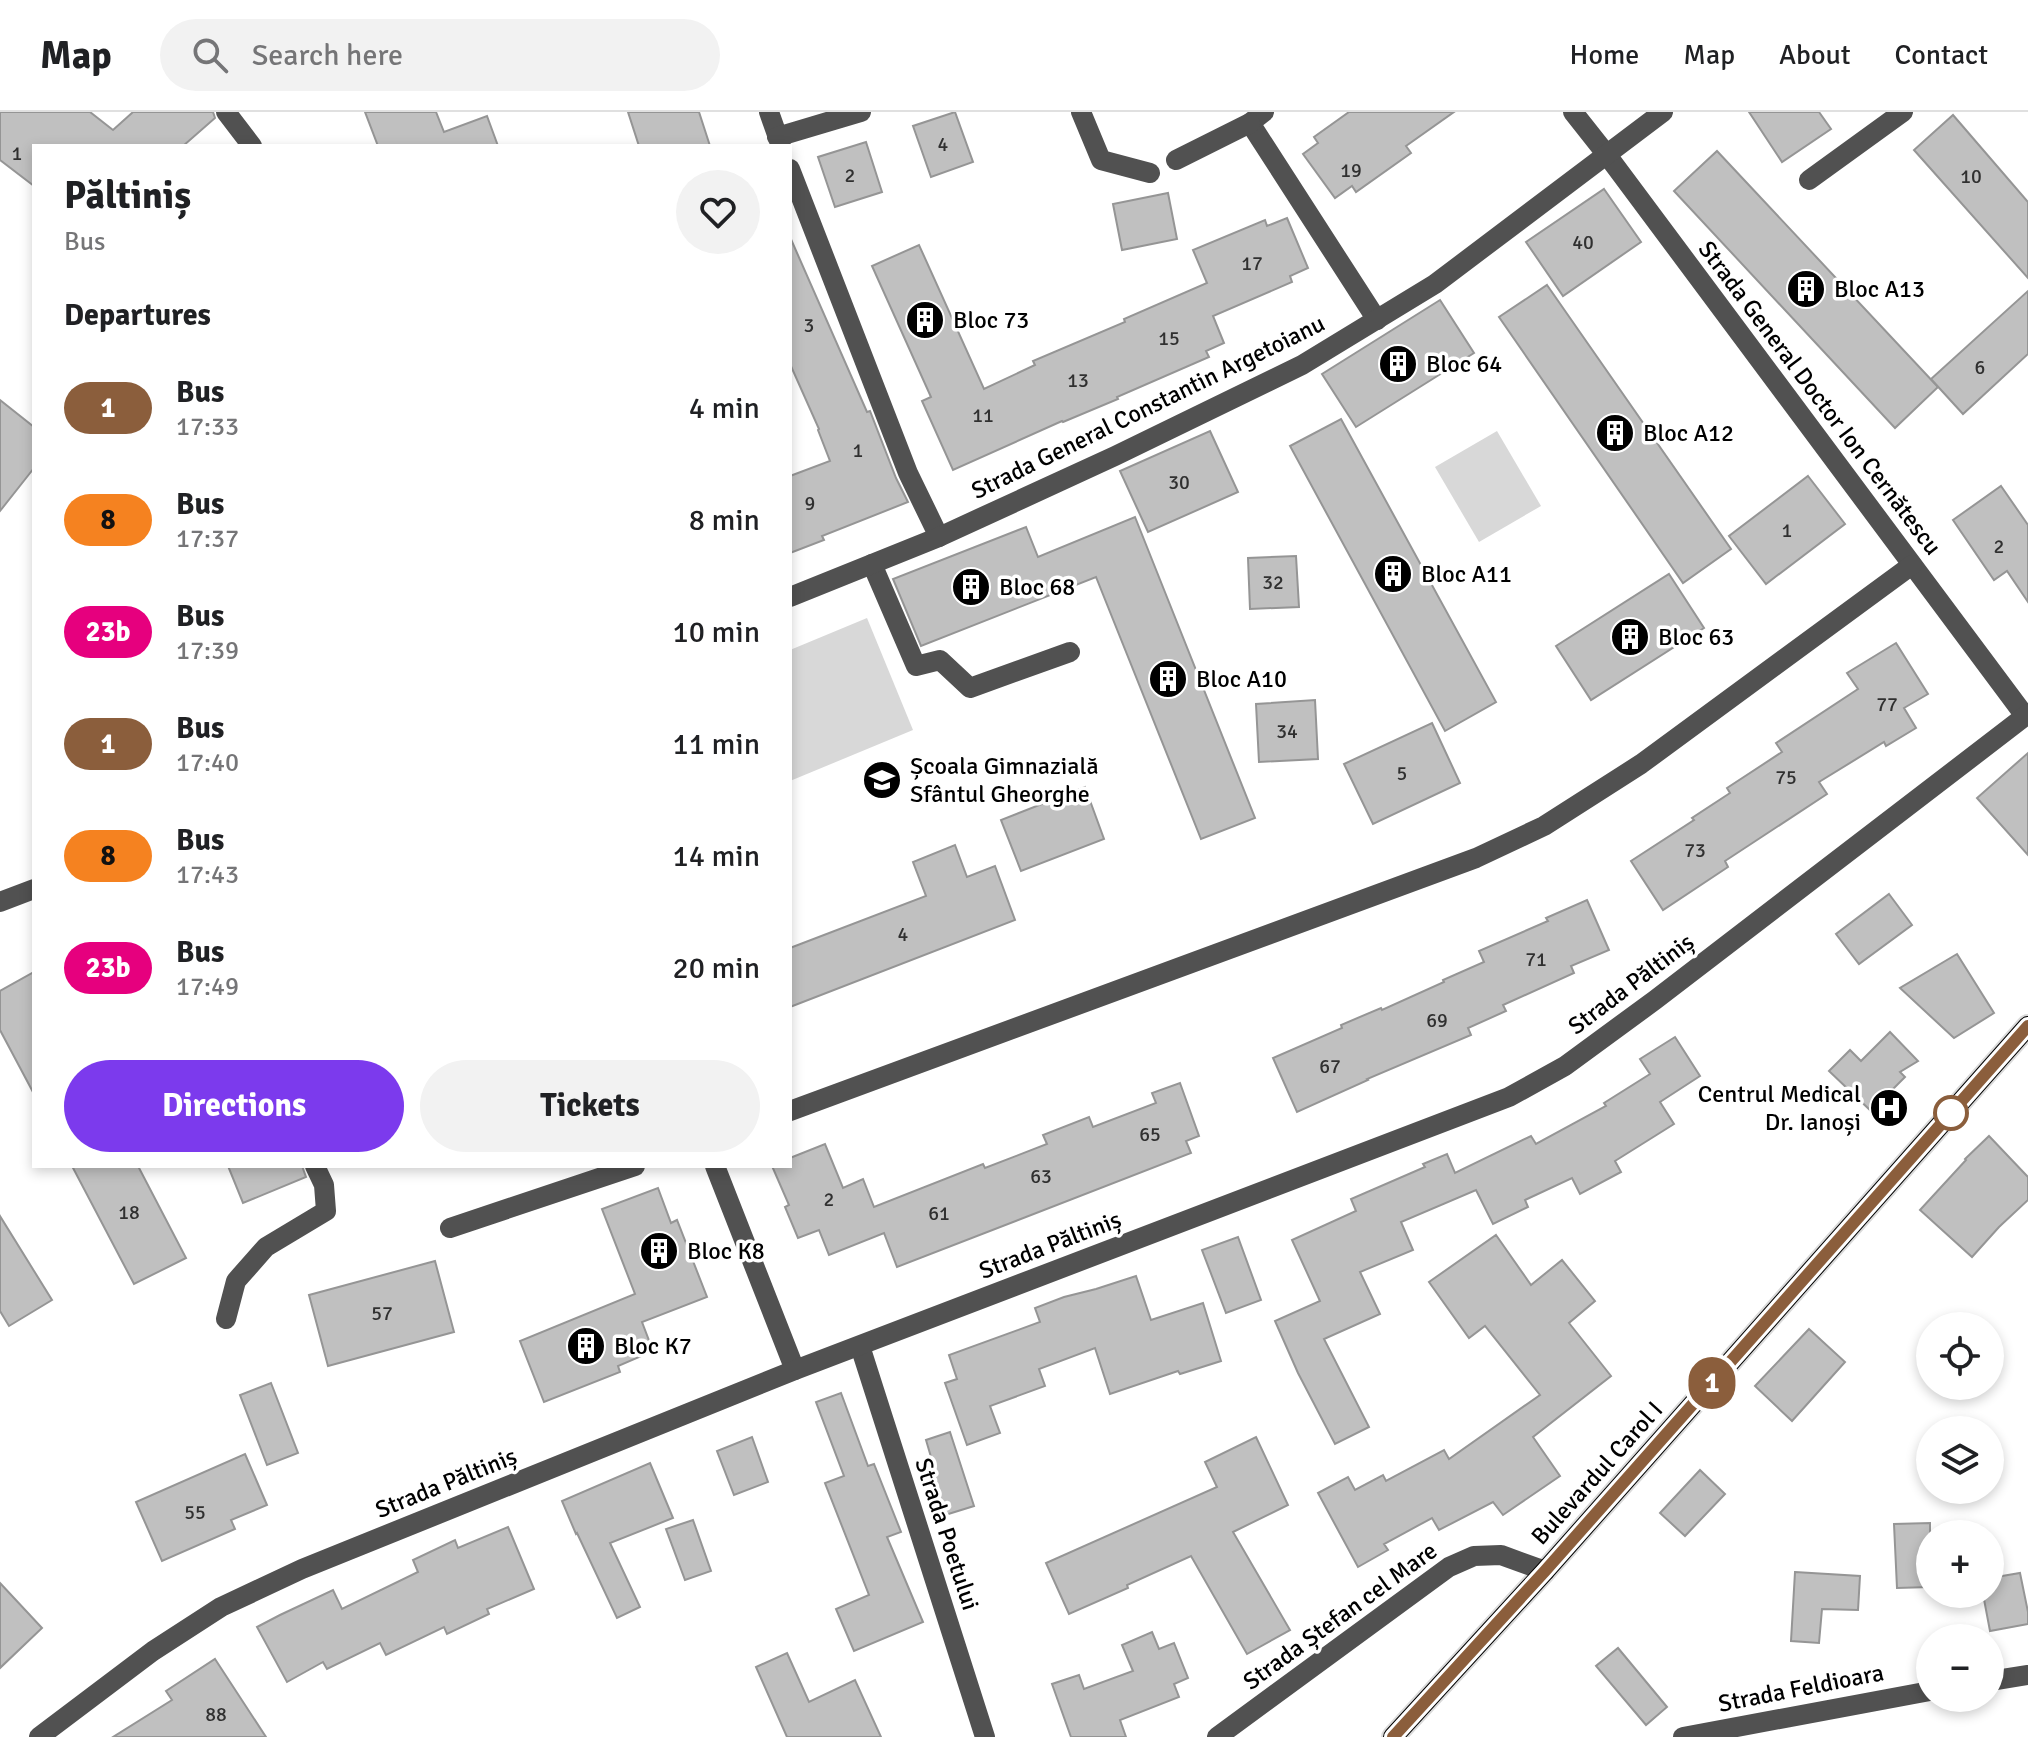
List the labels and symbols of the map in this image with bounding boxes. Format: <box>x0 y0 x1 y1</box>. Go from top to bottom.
house number: 4 <box>938 132 949 157</box>
house number: 1 <box>12 141 22 166</box>
house number: 19 <box>1340 158 1362 183</box>
house number: 2 <box>845 163 855 188</box>
house number: 10 <box>1960 164 1982 189</box>
house number: 40 <box>1572 230 1594 255</box>
street label: Strada General Doctor Ion Cernătescu <box>1692 235 1948 561</box>
house number: 17 <box>1241 251 1263 276</box>
building icon: Bloc A13 <box>1785 268 1827 310</box>
place label: Bloc A13 <box>1834 274 1925 304</box>
building icon: Bloc 73 <box>904 299 946 341</box>
place label: Bloc 73 <box>953 305 1029 335</box>
street label: Strada General Constantin Argetoianu <box>966 308 1330 506</box>
house number: 3 <box>804 313 814 338</box>
house number: 15 <box>1158 326 1180 351</box>
building icon: Bloc 64 <box>1377 343 1419 385</box>
place label: Bloc 64 <box>1426 349 1502 379</box>
house number: 6 <box>1975 355 1985 380</box>
house number: 13 <box>1067 368 1089 393</box>
house number: 11 <box>972 403 994 428</box>
building icon: Bloc A12 <box>1594 412 1636 454</box>
place label: Bloc A12 <box>1643 418 1734 448</box>
house number: 1 <box>853 438 863 463</box>
house number: 30 <box>1168 470 1190 495</box>
house number: 9 <box>805 491 815 516</box>
house number: 1 <box>1782 518 1792 543</box>
house number: 2 <box>1994 534 2004 559</box>
building icon: Bloc A11 <box>1372 553 1414 595</box>
place label: Bloc A11 <box>1421 559 1512 589</box>
building icon: Bloc 68 <box>950 566 992 608</box>
house number: 32 <box>1262 570 1284 595</box>
place label: Bloc 68 <box>999 572 1075 602</box>
building icon: Bloc 63 <box>1609 616 1651 658</box>
place label: Bloc 63 <box>1658 622 1734 652</box>
building icon: Bloc A10 <box>1147 658 1189 700</box>
place label: Bloc A10 <box>1196 664 1287 694</box>
house number: 77 <box>1876 692 1898 717</box>
house number: 34 <box>1276 719 1298 744</box>
place label: Școala Gimnazială Sfântul Gheorghe <box>910 751 1099 809</box>
school or university icon: Școala Gimnazială Sfântul Gheorghe <box>861 759 903 801</box>
house number: 5 <box>1397 761 1407 786</box>
house number: 75 <box>1775 765 1797 790</box>
house number: 73 <box>1684 838 1706 863</box>
house number: 4 <box>898 922 909 947</box>
street label: Strada Păltiniș <box>1562 927 1700 1041</box>
house number: 71 <box>1525 947 1547 972</box>
house number: 69 <box>1426 1008 1448 1033</box>
house number: 67 <box>1319 1054 1341 1079</box>
place label: Centrul Medical Dr. Ianoși <box>1698 1079 1861 1137</box>
hospital icon: Centrul Medical Dr. Ianoși <box>1868 1087 1910 1129</box>
unlabelled marker <box>1934 1096 1968 1130</box>
house number: 65 <box>1139 1122 1161 1147</box>
house number: 63 <box>1030 1164 1052 1189</box>
house number: 2 <box>824 1187 834 1212</box>
house number: 18 <box>118 1200 140 1225</box>
house number: 61 <box>928 1201 950 1226</box>
street label: Strada Păltiniș <box>975 1204 1125 1286</box>
building icon: Bloc K8 <box>638 1230 680 1272</box>
place label: Bloc K8 <box>687 1236 765 1266</box>
house number: 57 <box>371 1301 393 1326</box>
building icon: Bloc K7 <box>565 1325 607 1367</box>
place label: Bloc K7 <box>614 1331 692 1361</box>
line badge: 1 <box>1686 1357 1738 1409</box>
street label: Bulevardul Carol I <box>1525 1395 1669 1551</box>
street label: Strada Păltiniș <box>371 1441 521 1525</box>
street label: Strada Poetului <box>908 1454 986 1614</box>
house number: 55 <box>184 1500 206 1525</box>
street label: Strada Ștefan cel Mare <box>1237 1536 1443 1696</box>
street label: Strada Feldioara <box>1716 1657 1886 1719</box>
house number: 88 <box>205 1702 227 1727</box>

